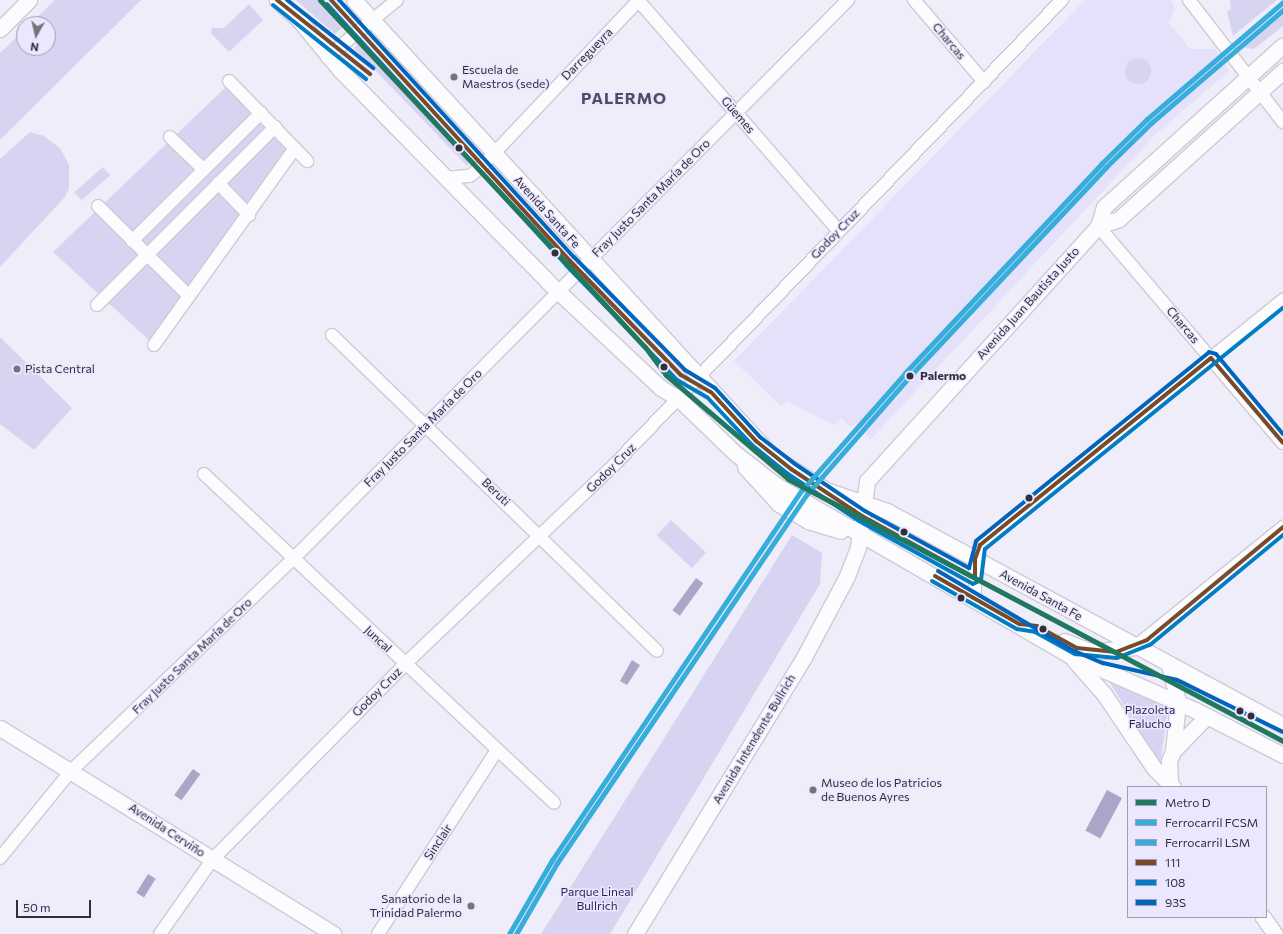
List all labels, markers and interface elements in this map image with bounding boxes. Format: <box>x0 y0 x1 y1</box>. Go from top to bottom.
north arrow <box>16 16 56 56</box>
street label: Charcas <box>929 20 969 62</box>
street label: Darregueyra <box>558 25 616 83</box>
text: N <box>29 40 39 54</box>
place label: Escuela de Maestros (sede) <box>462 63 550 91</box>
marker: Escuela de Maestros (sede) <box>449 72 459 82</box>
district label: PALERMO <box>581 88 667 108</box>
street label: Güemes <box>718 94 758 136</box>
street label: Fray Justo Santa María de Oro <box>589 136 713 260</box>
unlabelled marker <box>454 143 464 153</box>
street label: Avenida Santa Fe <box>511 173 583 251</box>
street label: Godoy Cruz <box>808 206 862 262</box>
street label: Avenida Juan Bautista Justo <box>974 244 1082 362</box>
unlabelled marker <box>550 248 560 258</box>
street label: Charcas <box>1163 304 1203 346</box>
place label: Pista Central <box>25 362 95 376</box>
unlabelled marker <box>659 362 669 372</box>
marker: Pista Central <box>12 364 22 374</box>
street label: Fray Justo Santa María de Oro <box>361 366 485 490</box>
marker: Palermo <box>903 369 917 383</box>
place label: Palermo <box>920 369 966 383</box>
street label: Godoy Cruz <box>583 440 639 496</box>
street label: Beruti <box>479 475 513 509</box>
unlabelled marker <box>1024 493 1034 503</box>
unlabelled marker <box>899 527 909 537</box>
street label: Avenida Santa Fe <box>997 566 1085 624</box>
unlabelled marker <box>956 593 966 603</box>
street label: Fray Justo Santa María de Oro <box>129 595 255 717</box>
street label: Juncal <box>361 623 395 655</box>
unlabelled marker <box>1038 624 1048 634</box>
street label: Godoy Cruz <box>349 664 405 720</box>
street label: Avenida Intendente Bullrich <box>710 672 798 806</box>
park label: Plazoleta Falucho <box>1125 703 1175 731</box>
unlabelled marker <box>1235 706 1245 716</box>
unlabelled marker <box>1246 711 1256 721</box>
place label: Museo de los Patricios de Buenos Ayres <box>821 776 942 804</box>
marker: Museo de los Patricios de Buenos Ayres <box>808 785 818 795</box>
legend <box>1127 786 1267 918</box>
text: Metro D <box>1165 795 1211 809</box>
street label: Avenida Cerviño <box>126 800 208 860</box>
text: Ferrocarril FCSM <box>1165 815 1258 829</box>
street label: Sinclair <box>421 821 455 863</box>
text: Ferrocarril LSM <box>1165 835 1250 849</box>
text: 111 <box>1165 855 1180 869</box>
text: 108 <box>1165 875 1185 889</box>
park label: Parque Lineal Bullrich <box>560 885 634 913</box>
scale bar <box>18 892 93 918</box>
place label: Sanatorio de la Trinidad Palermo <box>369 892 462 920</box>
text: 93S <box>1165 895 1186 909</box>
text: 50 m <box>23 900 51 914</box>
marker: Sanatorio de la Trinidad Palermo <box>465 900 477 912</box>

